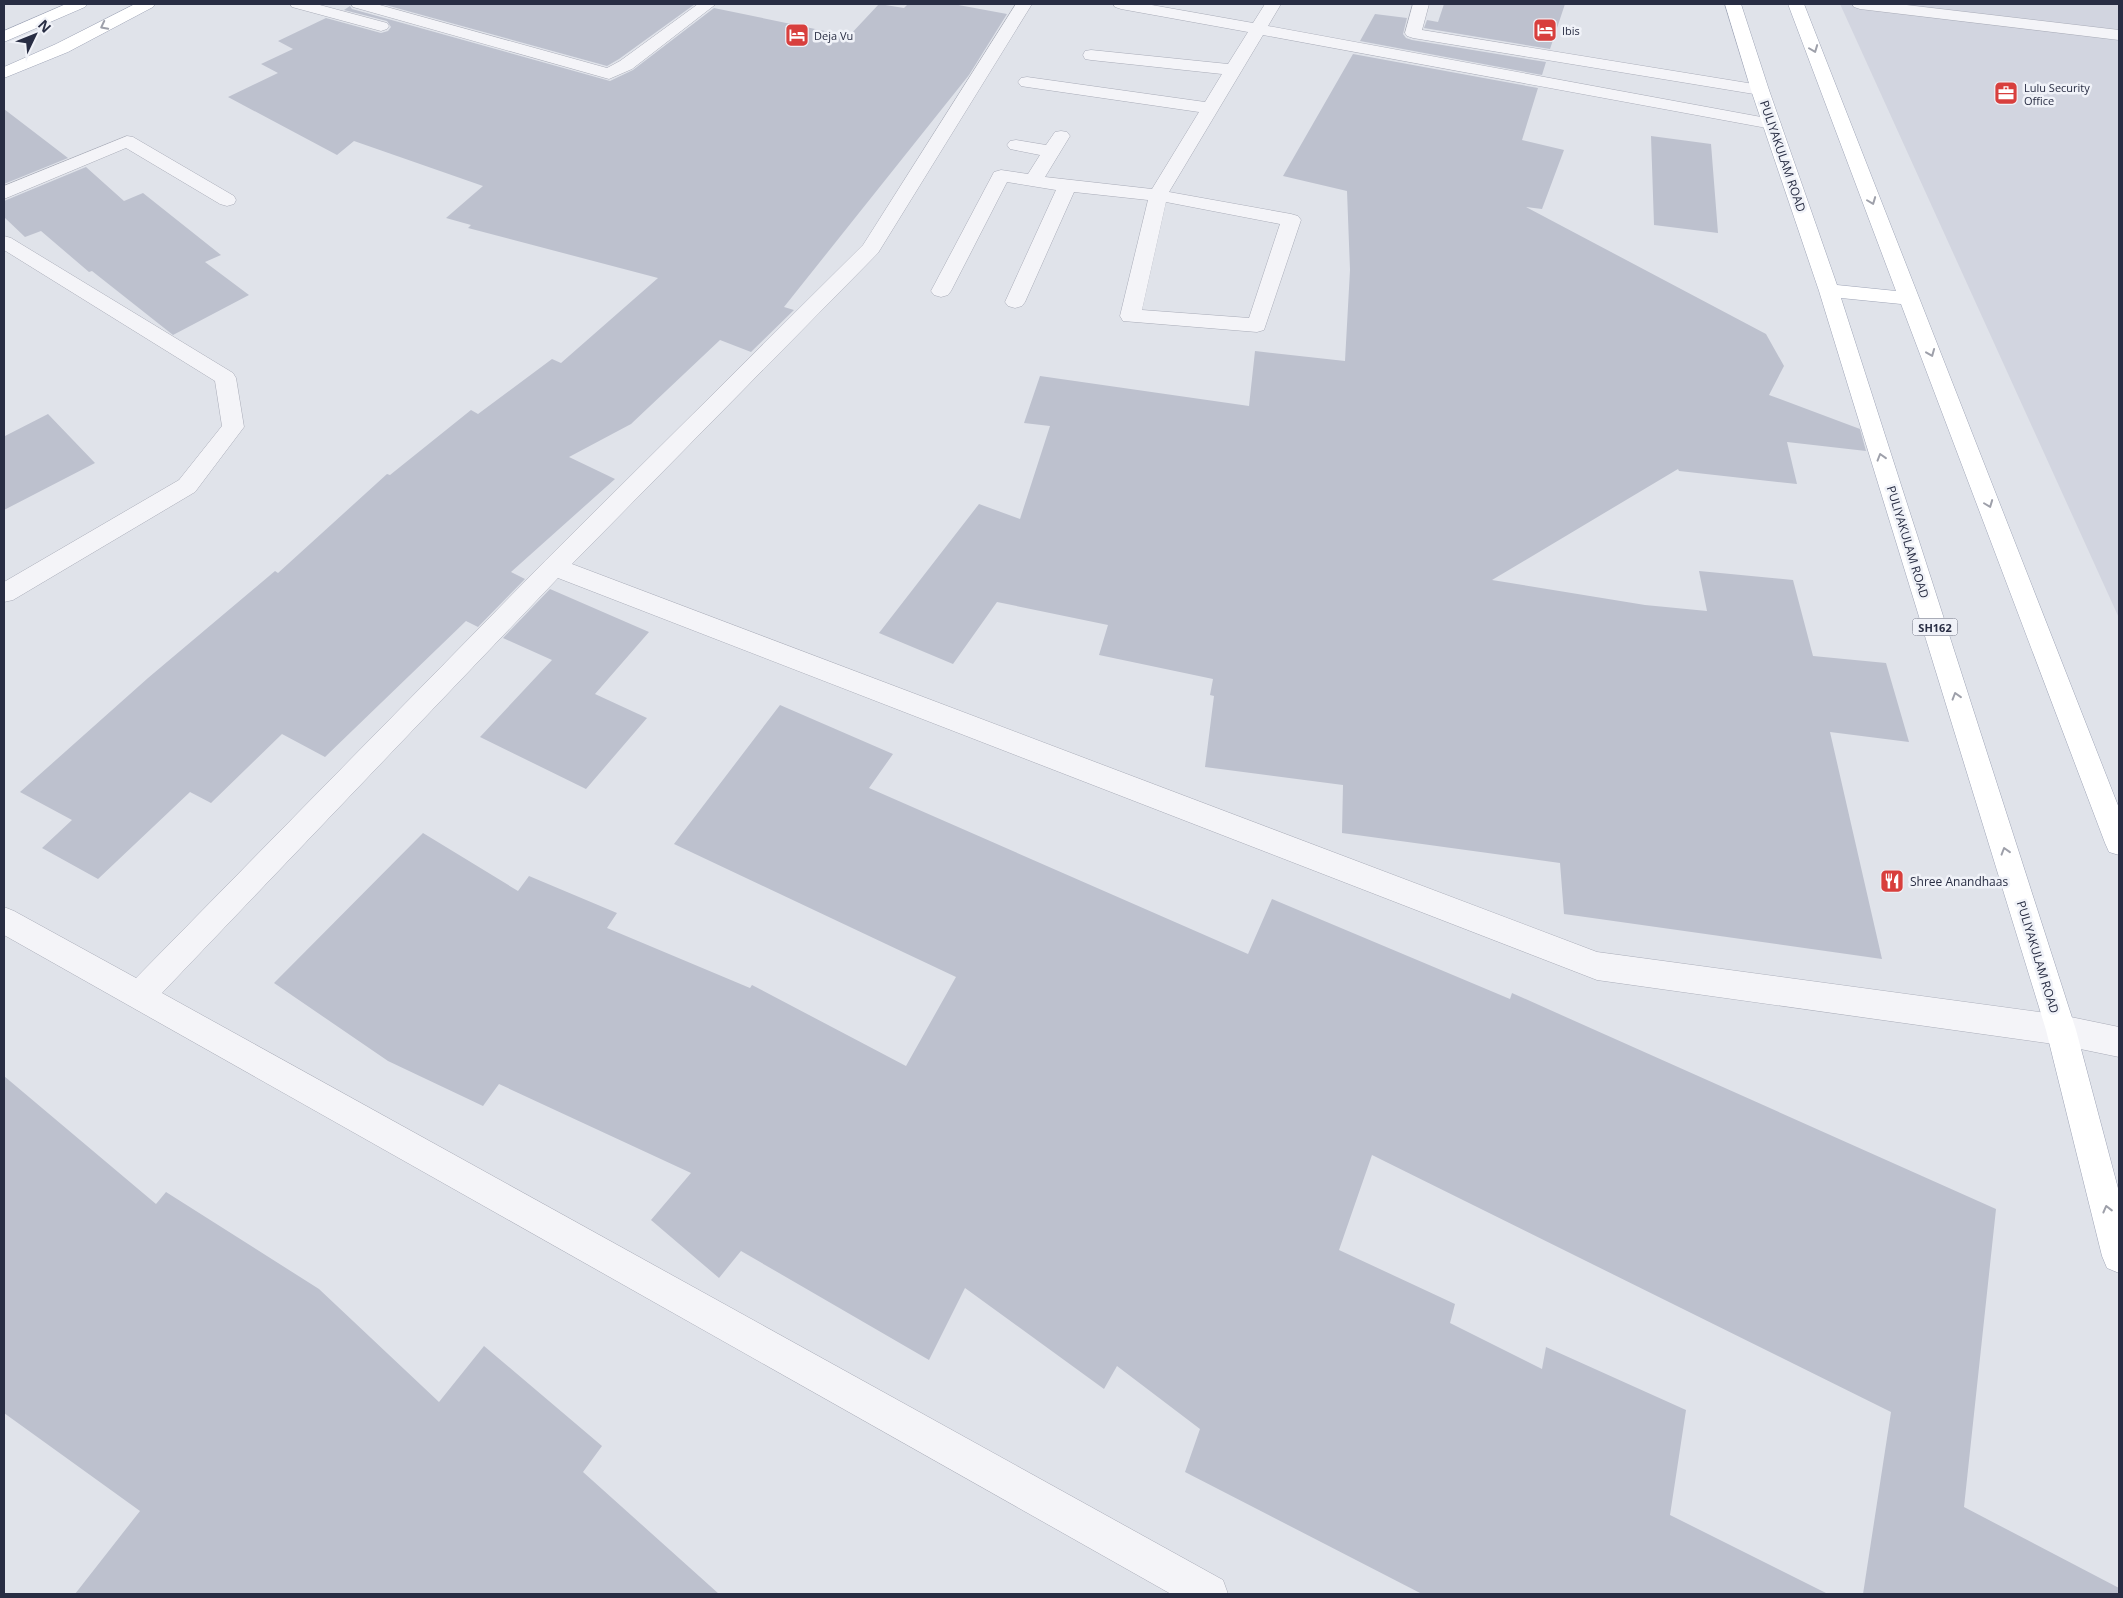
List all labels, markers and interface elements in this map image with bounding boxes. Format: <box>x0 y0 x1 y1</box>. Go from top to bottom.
north arrow <box>10 10 60 60</box>
text: N <box>34 15 56 36</box>
hotel icon: Ibis <box>1532 17 1558 43</box>
one-way arrow <box>100 20 109 30</box>
hotel icon: Deja Vu <box>784 22 810 48</box>
place label: Ibis <box>1562 23 1580 38</box>
place label: Deja Vu <box>814 28 853 43</box>
one-way arrow <box>1808 44 1818 53</box>
office icon: Lulu Security Office <box>1993 80 2019 106</box>
place label: Lulu Security Office <box>2024 80 2090 108</box>
street label: PULIYAKULAM ROAD <box>1756 98 1810 214</box>
one-way arrow <box>1866 196 1876 205</box>
one-way arrow <box>1925 348 1935 356</box>
one-way arrow <box>1877 454 1887 462</box>
street label: PULIYAKULAM ROAD <box>1883 484 1933 600</box>
one-way arrow <box>1983 499 1994 508</box>
road number: SH162 <box>1912 618 1958 636</box>
one-way arrow <box>1952 692 1962 700</box>
one-way arrow <box>2001 847 2011 856</box>
restaurant icon: Shree Anandhaas <box>1879 868 1905 894</box>
place label: Shree Anandhaas <box>1910 873 2008 890</box>
street label: PULIYAKULAM ROAD <box>2013 899 2063 1015</box>
one-way arrow <box>2102 1205 2113 1213</box>

